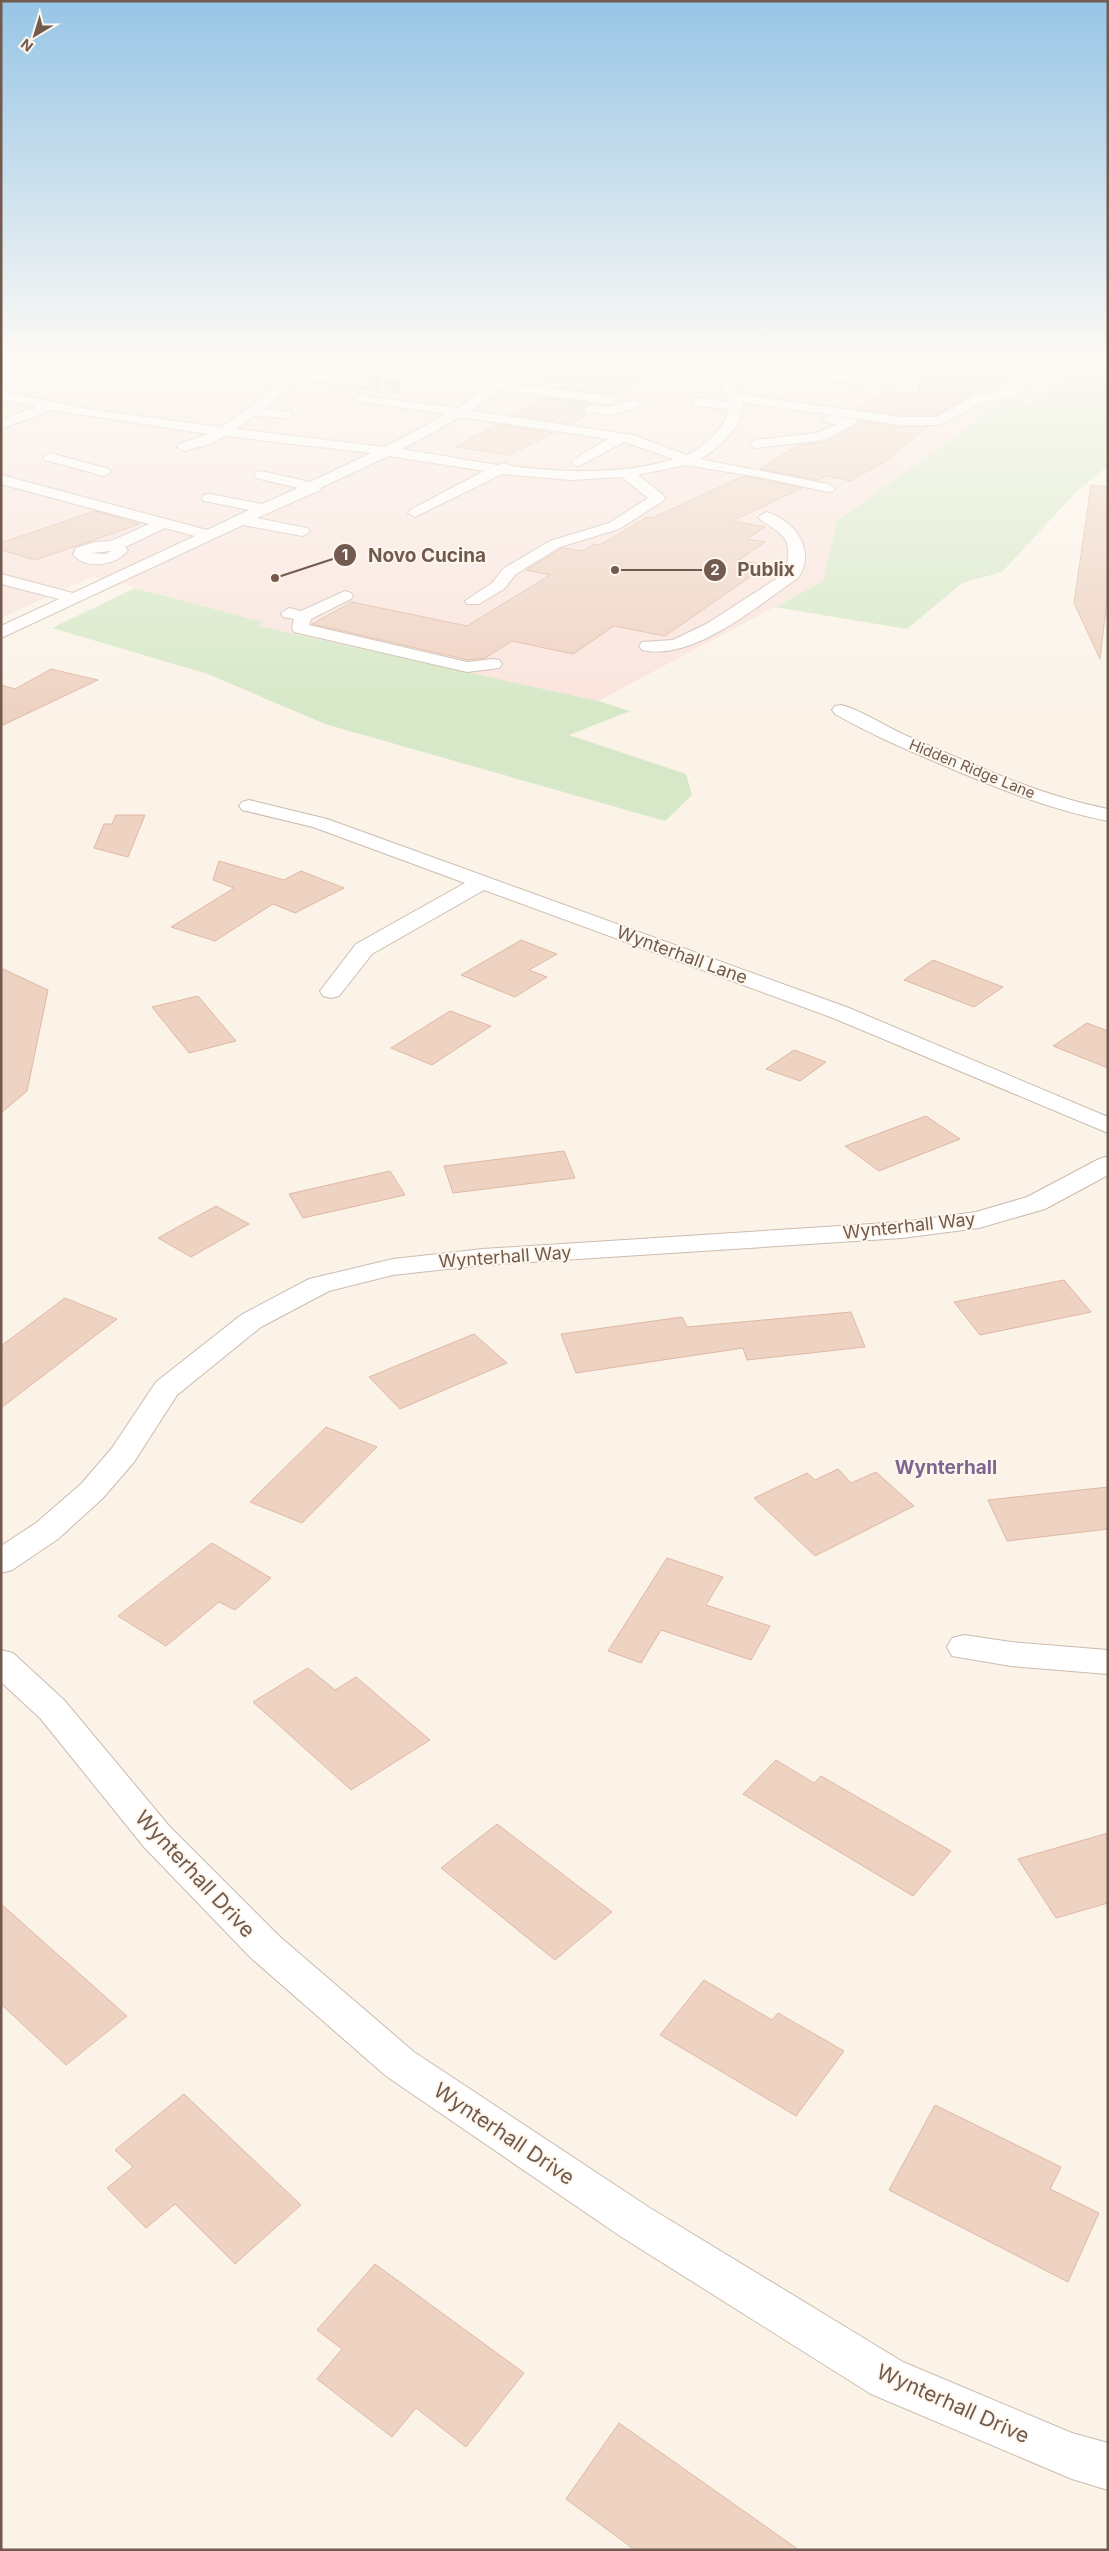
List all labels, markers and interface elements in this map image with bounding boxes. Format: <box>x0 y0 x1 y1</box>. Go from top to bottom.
north arrow <box>10 10 60 60</box>
text: N <box>17 36 36 56</box>
callout: Novo Cucina <box>333 538 496 572</box>
text: Novo Cucina <box>368 544 486 567</box>
text: 1 <box>342 545 348 564</box>
callout: Publix <box>703 553 805 587</box>
text: Publix <box>737 558 795 581</box>
text: 2 <box>710 560 720 579</box>
street label: Hidden Ridge Lane <box>906 735 1038 802</box>
street label: Wynterhall Lane <box>614 921 750 988</box>
street label: Wynterhall Way <box>842 1208 976 1243</box>
street label: Wynterhall Way <box>438 1241 572 1272</box>
district label: Wynterhall <box>895 1456 997 1479</box>
street label: Wynterhall Drive <box>130 1805 261 1942</box>
street label: Wynterhall Drive <box>429 2077 579 2190</box>
street label: Wynterhall Drive <box>873 2359 1033 2448</box>

